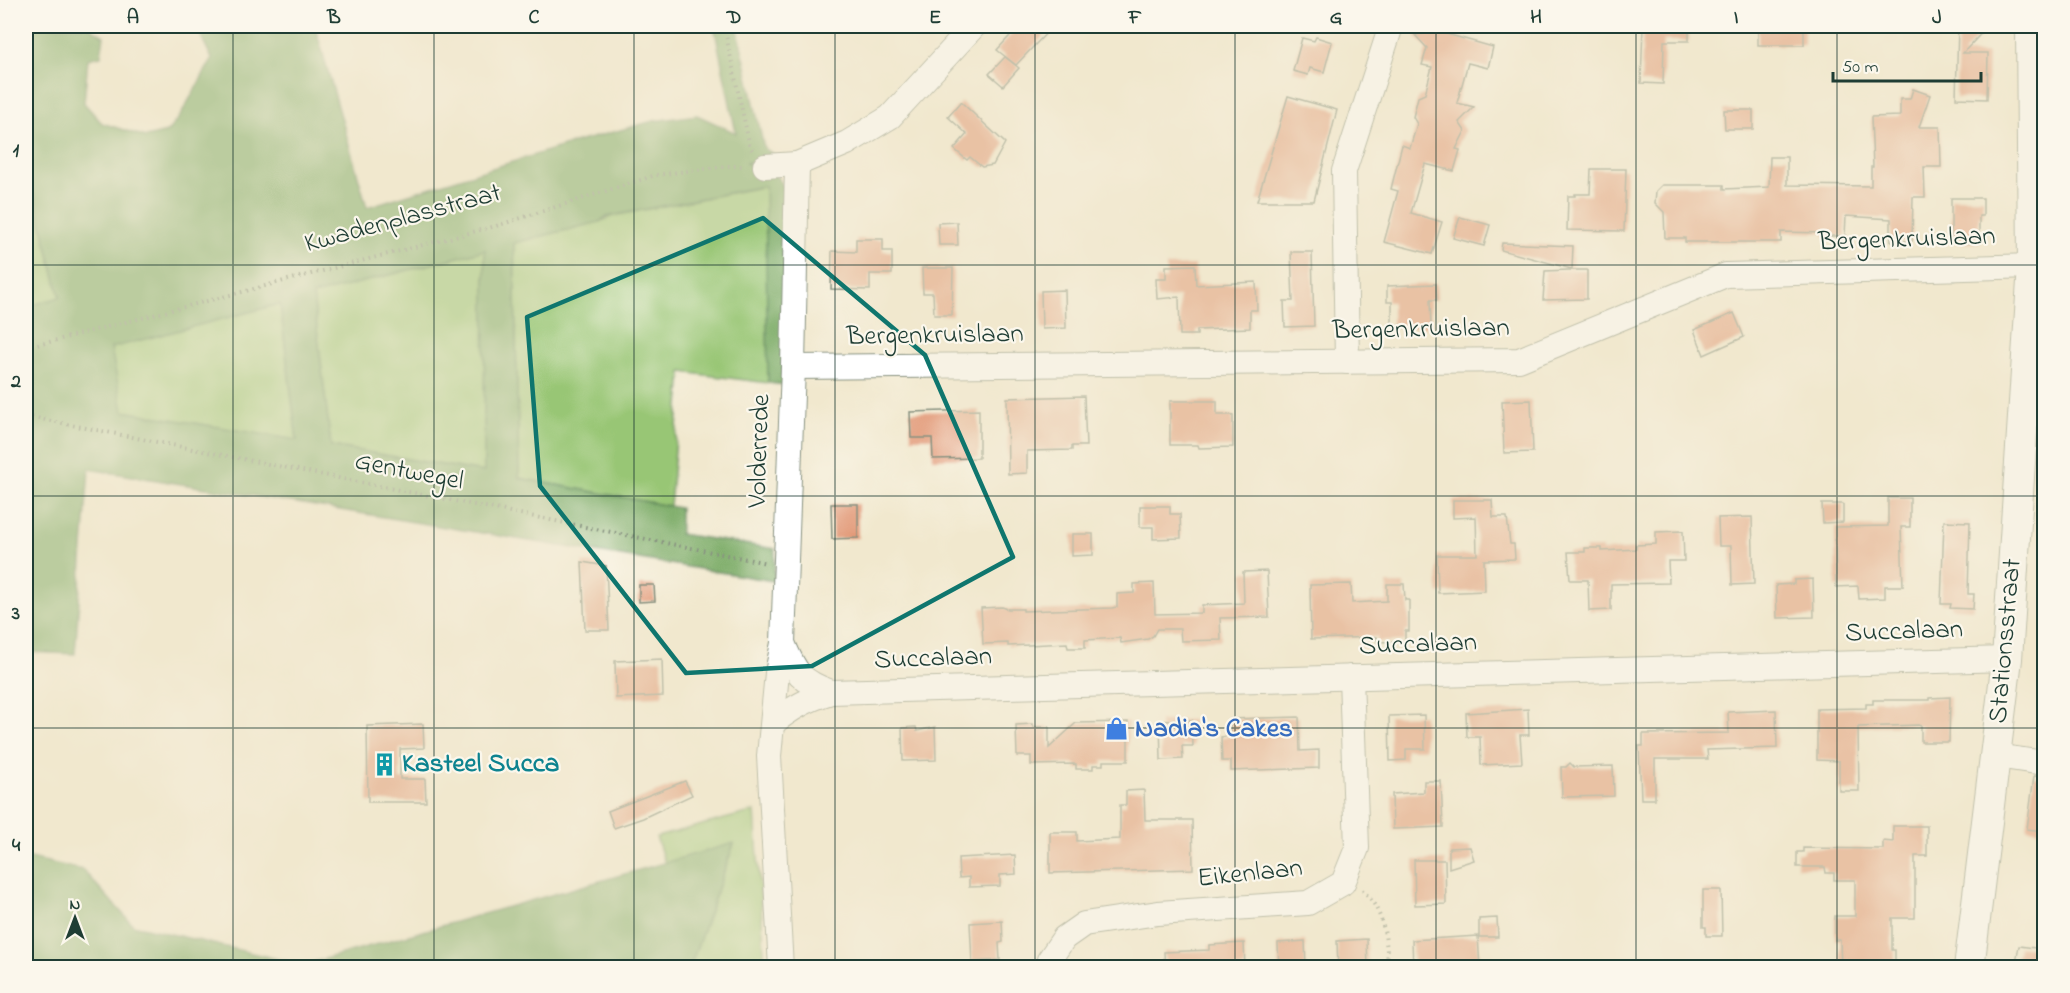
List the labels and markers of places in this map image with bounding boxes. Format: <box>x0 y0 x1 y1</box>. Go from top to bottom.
place label: Nadia's Cakes <box>1135 710 1293 749</box>
shop icon: Nadia's Cakes <box>1104 716 1130 742</box>
place label: Kasteel Succa <box>402 745 559 784</box>
building icon: Kasteel Succa <box>371 751 397 777</box>

